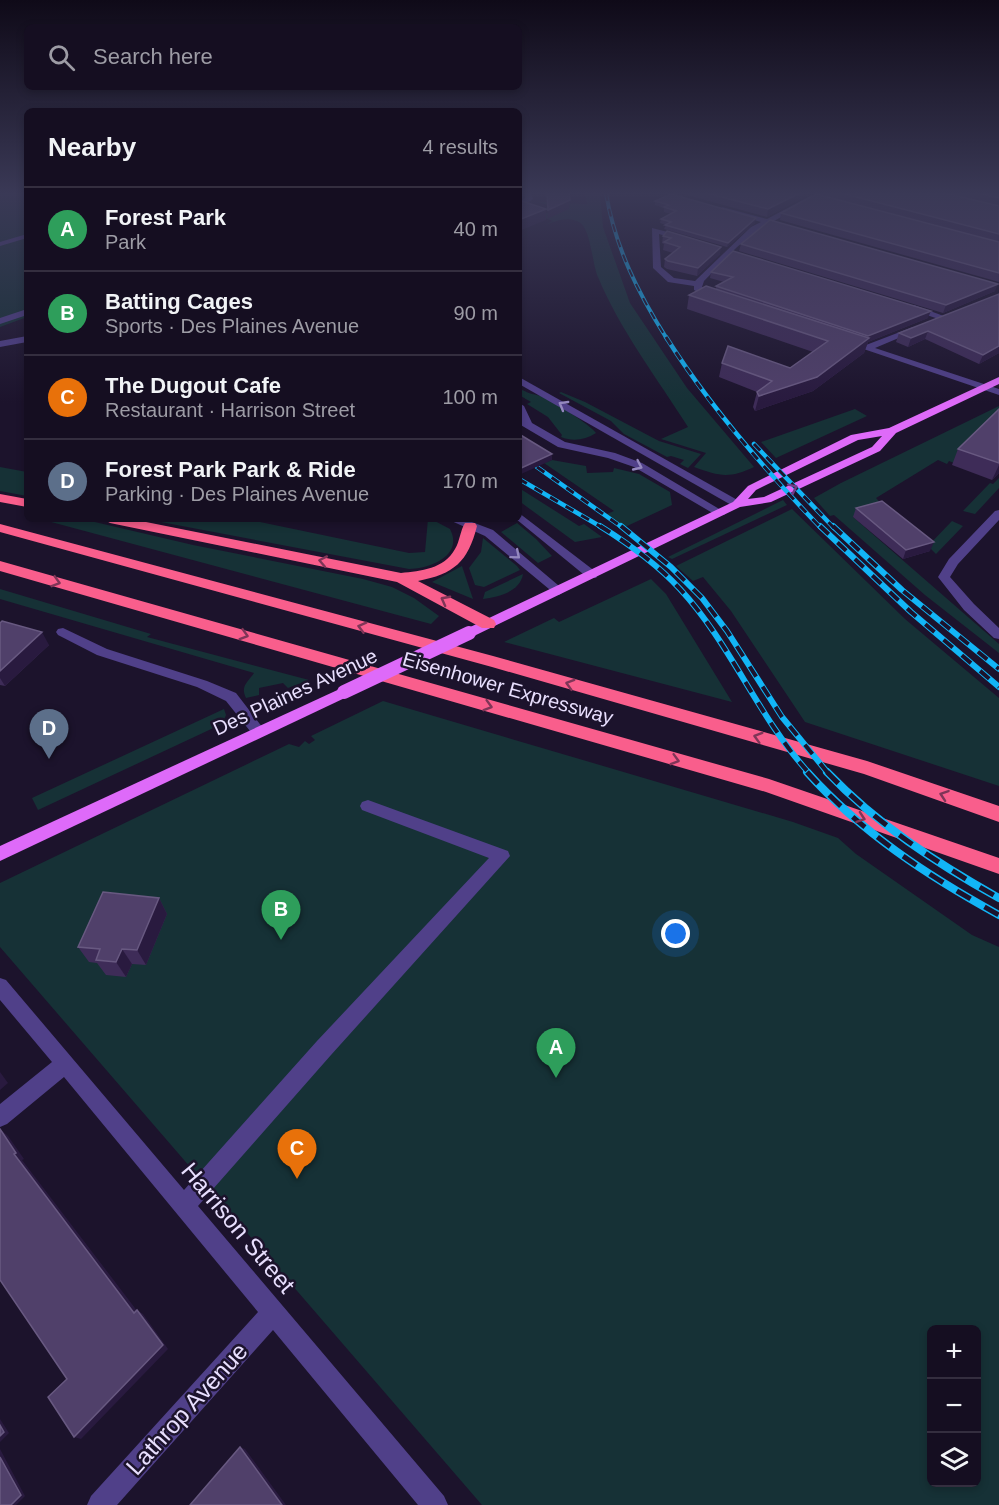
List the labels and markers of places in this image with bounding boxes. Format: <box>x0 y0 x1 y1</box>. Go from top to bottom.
pin: D <box>29 710 68 759</box>
pin: B <box>262 890 300 940</box>
pin: A <box>536 1028 576 1078</box>
pin: C <box>278 1130 316 1179</box>

